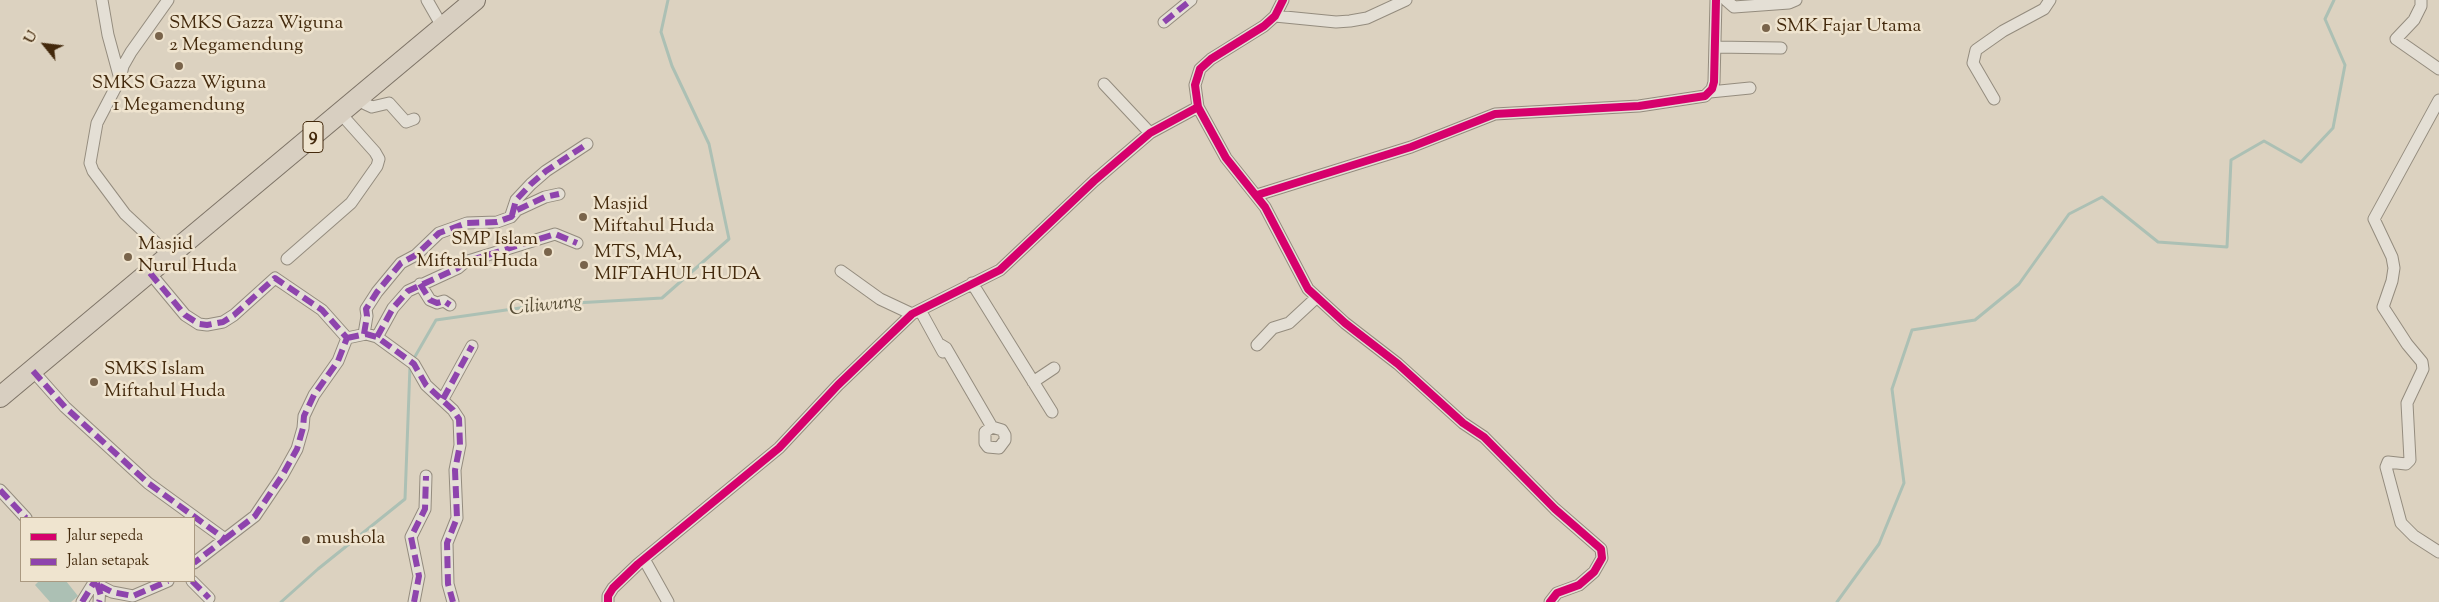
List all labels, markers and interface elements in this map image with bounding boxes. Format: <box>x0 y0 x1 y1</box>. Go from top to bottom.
place label: SMKS Gazza Wiguna 2 Megamendung <box>169 14 343 58</box>
place label: SMK Fajar Utama <box>1776 17 1921 39</box>
north arrow <box>20 20 70 70</box>
marker: SMK Fajar Utama <box>1760 22 1772 34</box>
text: U <box>20 28 43 48</box>
marker: SMKS Gazza Wiguna 2 Megamendung <box>153 30 165 42</box>
marker: SMKS Gazza Wiguna 1 Megamendung <box>173 60 185 72</box>
place label: SMKS Gazza Wiguna 1 Megamendung <box>92 74 266 118</box>
road number: 9 <box>303 121 323 152</box>
place label: Masjid Miftahul Huda <box>593 195 714 239</box>
marker: Masjid Miftahul Huda <box>577 211 589 223</box>
place label: SMP Islam Miftahul Huda <box>417 230 538 274</box>
place label: Masjid Nurul Huda <box>138 235 237 279</box>
place label: MTS, MA, MIFTAHUL HUDA <box>594 243 761 287</box>
marker: SMP Islam Miftahul Huda <box>542 246 554 258</box>
marker: Masjid Nurul Huda <box>122 251 134 263</box>
marker: MTS, MA, MIFTAHUL HUDA <box>578 259 590 271</box>
water label: Ciliwung <box>508 291 584 323</box>
place label: SMKS Islam Miftahul Huda <box>104 360 225 404</box>
marker: SMKS Islam Miftahul Huda <box>88 376 100 388</box>
legend <box>20 517 195 582</box>
text: Jalur sepeda <box>67 526 143 547</box>
place label: mushola <box>316 529 385 551</box>
marker: mushola <box>300 534 312 546</box>
text: Jalan setapak <box>67 551 150 572</box>

